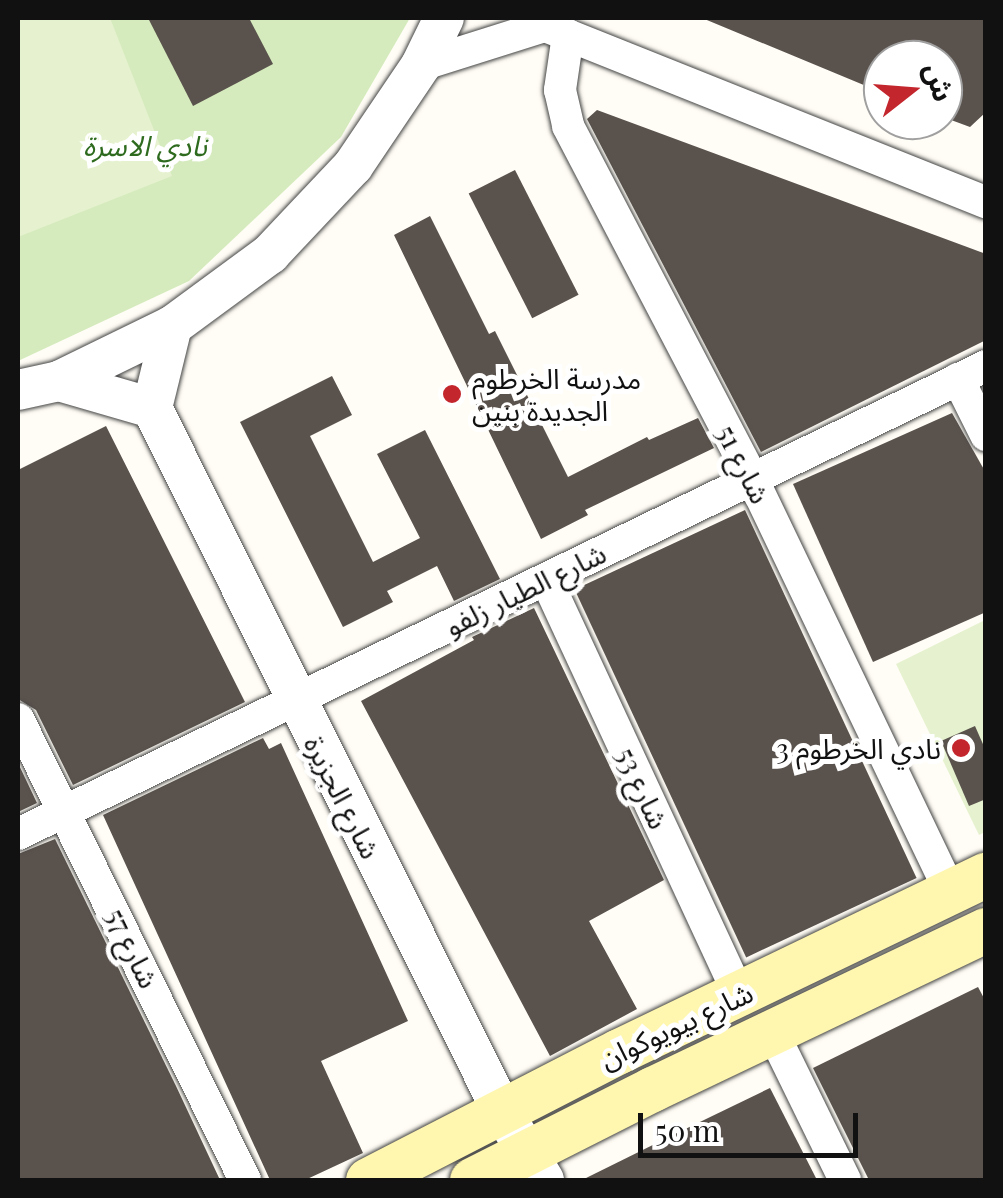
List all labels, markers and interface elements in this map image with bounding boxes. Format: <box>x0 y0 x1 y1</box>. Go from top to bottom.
north arrow <box>863 40 963 140</box>
text: ش <box>917 58 964 105</box>
park label: نادي الاسرة <box>83 128 207 162</box>
place label: مدرسة الخرطوم الجديدة بنين <box>472 361 641 427</box>
marker: مدرسة الخرطوم الجديدة بنين <box>441 383 463 405</box>
street label: شارع 51 <box>710 419 778 509</box>
street label: شارع الطيار زلفو <box>439 536 611 642</box>
street label: شارع الجزيرة <box>298 730 388 864</box>
place label: نادي الخرطوم 3 <box>776 731 941 765</box>
marker: نادي الخرطوم 3 <box>950 737 972 759</box>
street label: شارع 53 <box>610 742 676 834</box>
street label: شارع 57 <box>99 903 167 993</box>
street label: شارع بيويوكوان <box>594 975 758 1075</box>
scale bar <box>643 1093 863 1155</box>
text: 50 m <box>655 1110 720 1150</box>

